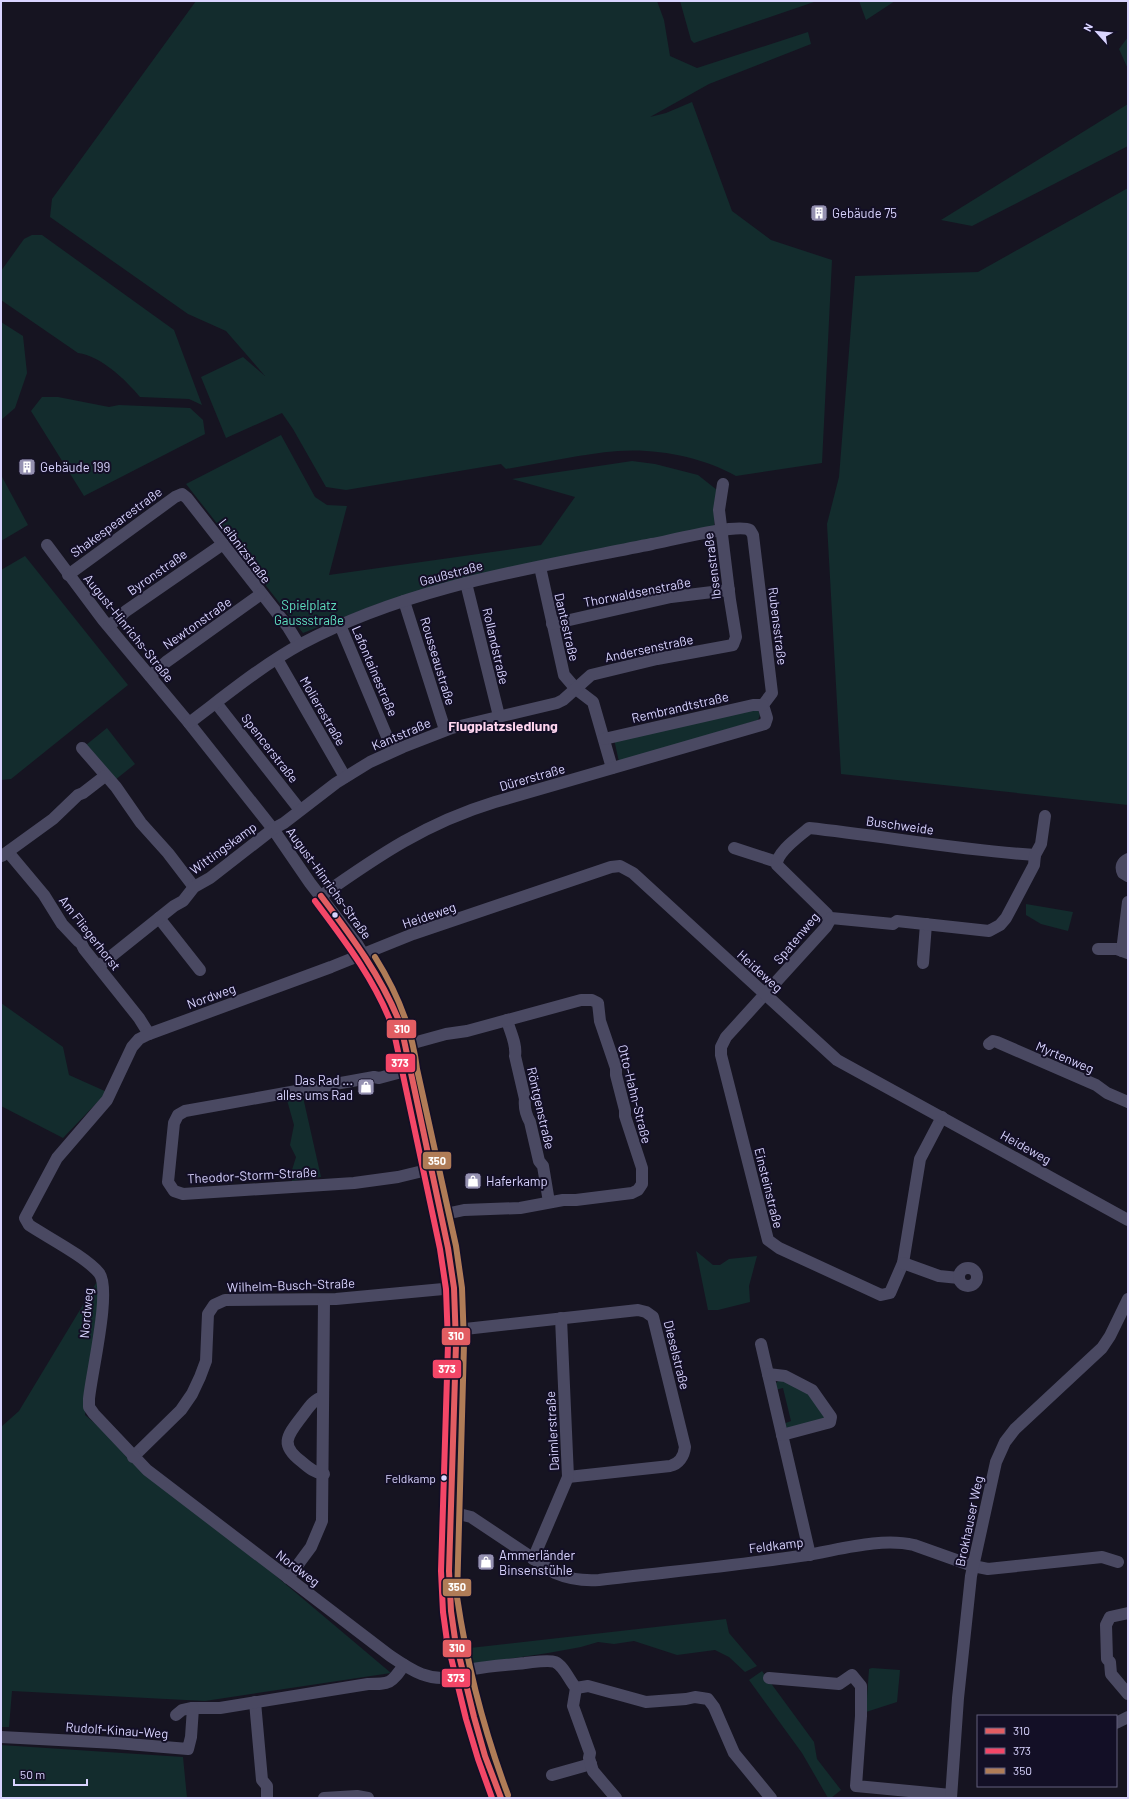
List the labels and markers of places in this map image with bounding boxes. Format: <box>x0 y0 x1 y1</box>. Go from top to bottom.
building icon: Gebäude 75 <box>809 203 829 223</box>
place label: Gebäude 75 <box>832 205 897 221</box>
building icon: Gebäude 199 <box>17 457 37 477</box>
place label: Gebäude 199 <box>40 459 110 475</box>
unlabelled marker <box>330 910 340 920</box>
place label: Das Rad ... alles ums Rad <box>276 1072 353 1103</box>
shop icon: Das Rad ... alles ums Rad <box>356 1077 376 1097</box>
shop icon: Haferkamp <box>463 1171 483 1191</box>
place label: Haferkamp <box>486 1173 548 1189</box>
place label: Feldkamp <box>385 1471 436 1485</box>
marker: Feldkamp <box>439 1473 449 1483</box>
place label: Ammerländer Binsenstühle <box>499 1547 576 1578</box>
shop icon: Ammerländer Binsenstühle <box>476 1552 496 1572</box>

